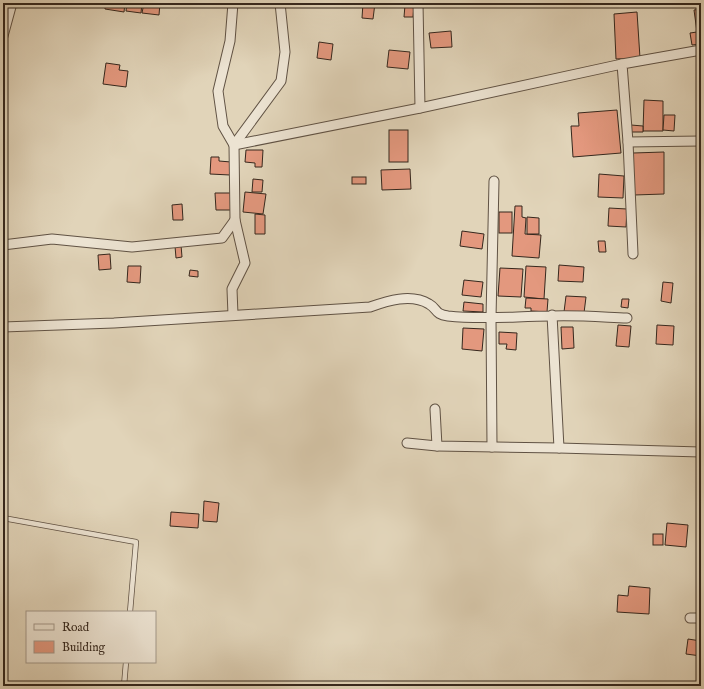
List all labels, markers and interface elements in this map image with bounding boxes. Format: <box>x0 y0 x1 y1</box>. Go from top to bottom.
legend <box>26 611 156 663</box>
text: Road <box>62 620 90 635</box>
text: Building <box>62 640 106 655</box>

